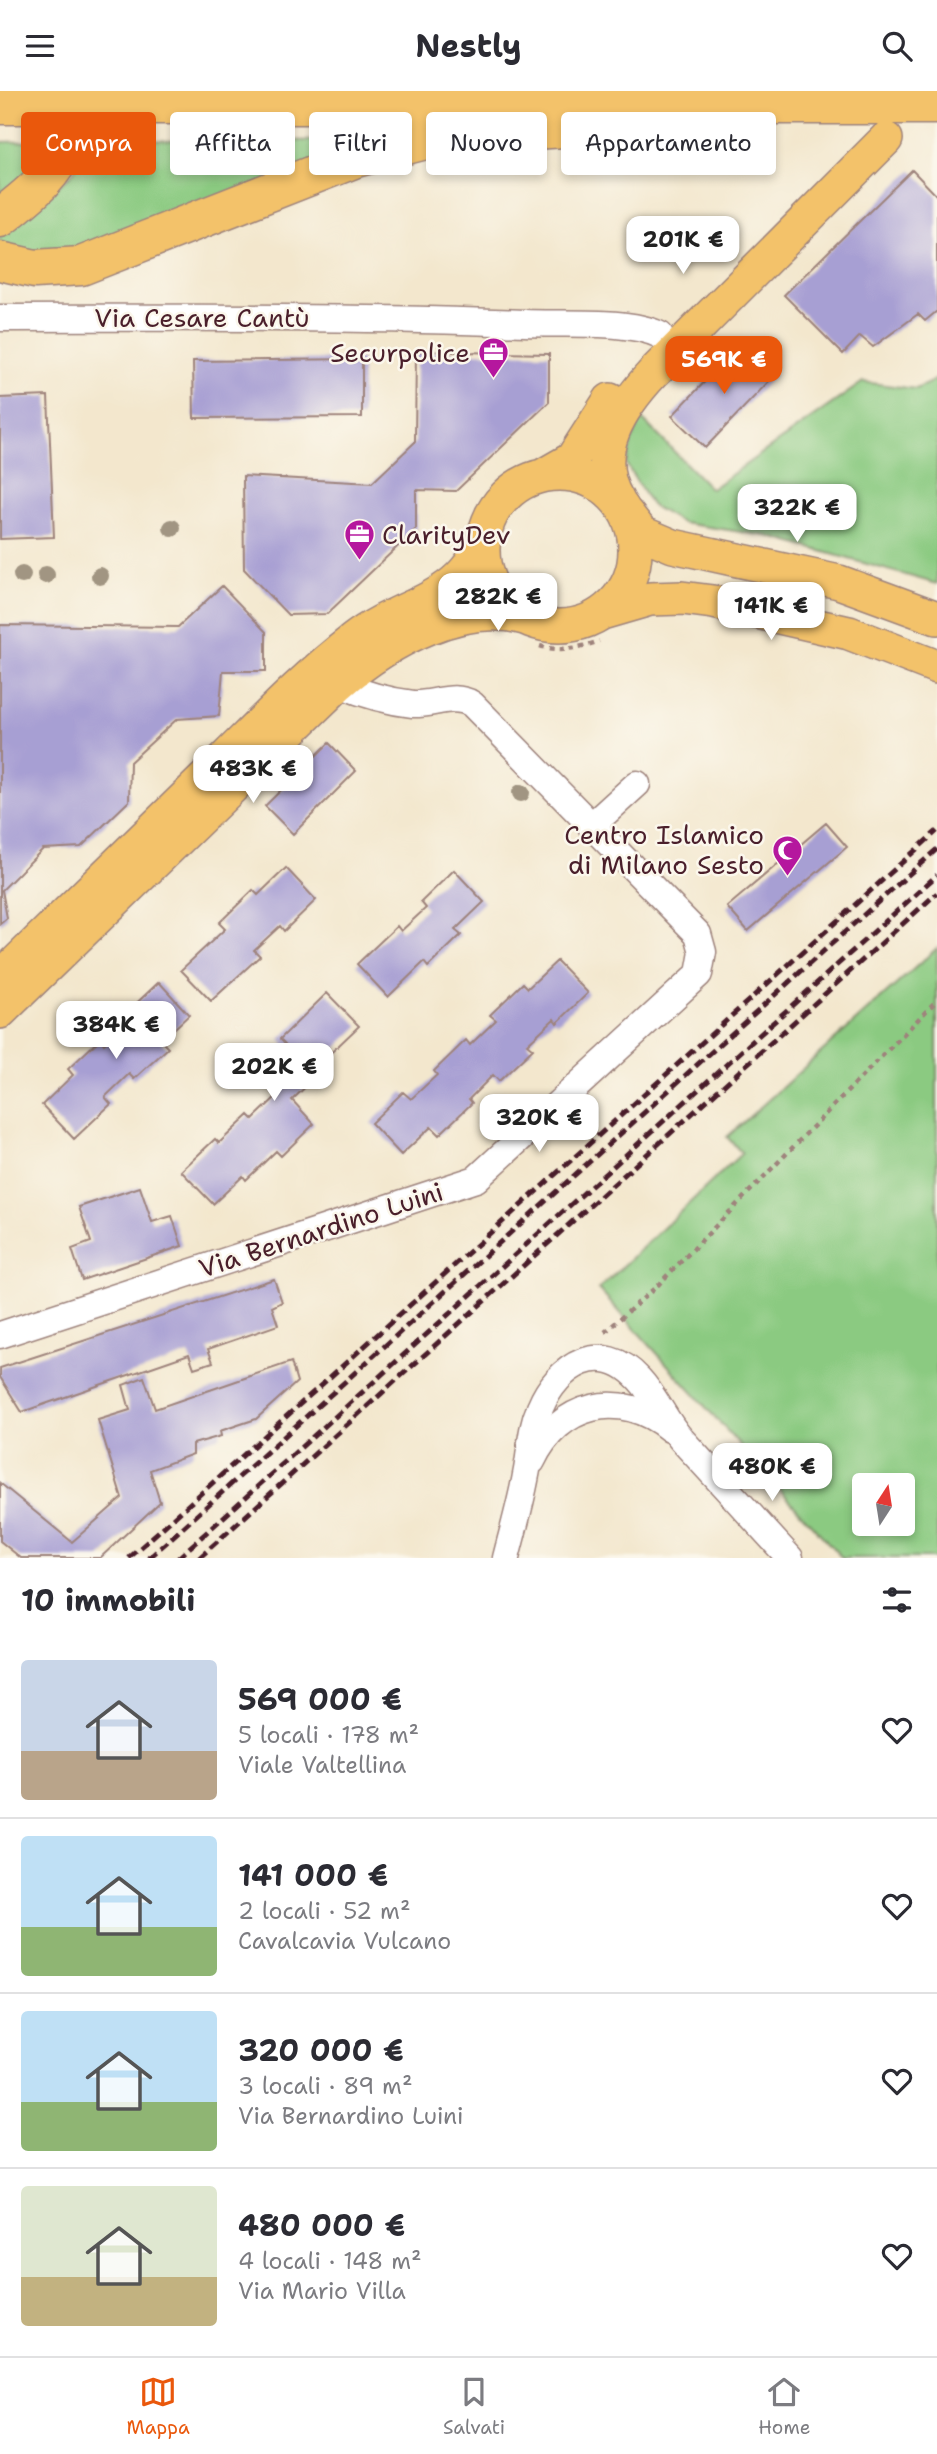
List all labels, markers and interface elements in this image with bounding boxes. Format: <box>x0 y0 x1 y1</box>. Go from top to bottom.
text: Nestly <box>415 24 522 67</box>
icon: menu <box>21 27 59 65</box>
icon: search <box>878 27 916 65</box>
chip: Compra <box>21 112 156 175</box>
chip: Affitta <box>170 112 295 175</box>
chip: Filtri <box>309 112 412 175</box>
chip: Nuovo <box>426 112 547 175</box>
chip: Appartamento <box>561 112 776 175</box>
pin: 201K € <box>626 216 740 276</box>
text: 201K € <box>642 224 724 254</box>
street label: Via Cesare Cantù <box>94 300 310 335</box>
place label: Securpolice <box>330 335 470 370</box>
office icon: Securpolice <box>476 336 510 380</box>
pin: 569K € <box>667 337 781 396</box>
text: 569K € <box>681 344 767 374</box>
pin: 322K € <box>740 484 854 544</box>
text: 322K € <box>754 492 840 522</box>
place label: ClarityDev <box>382 517 510 552</box>
office icon: ClarityDev <box>342 518 376 562</box>
pin: 282K € <box>441 573 555 633</box>
text: 282K € <box>454 581 542 611</box>
pin: 141K € <box>714 582 828 642</box>
text: 141K € <box>734 590 808 620</box>
pin: 483K € <box>196 745 310 805</box>
text: 483K € <box>209 753 297 783</box>
place label: Centro Islamico di Milano Sesto <box>564 817 764 882</box>
mosque icon: Centro Islamico di Milano Sesto <box>770 833 804 877</box>
pin: 384K € <box>59 1002 173 1061</box>
text: 384K € <box>72 1009 160 1039</box>
pin: 202K € <box>217 1044 331 1103</box>
text: 202K € <box>231 1051 317 1081</box>
pin: 320K € <box>482 1095 596 1154</box>
text: 320K € <box>496 1102 582 1132</box>
street label: Via Bernardino Luini <box>194 1173 447 1286</box>
pin: 480K € <box>715 1443 829 1503</box>
text: 480K € <box>728 1451 816 1481</box>
north arrow <box>852 1473 915 1537</box>
map controls <box>852 1473 915 1536</box>
text: 10 immobili <box>21 1580 195 1621</box>
icon: filters <box>878 1581 916 1619</box>
text: 569 000 € <box>238 1679 402 1720</box>
icon: home <box>77 1688 161 1772</box>
icon: heart <box>878 1711 916 1749</box>
text: 5 locali · 178 m² <box>238 1720 419 1750</box>
text: Viale Valtellina <box>238 1750 406 1780</box>
text: 141 000 € <box>238 1855 388 1896</box>
icon: home <box>77 1864 161 1948</box>
icon: heart <box>878 1887 916 1925</box>
text: 2 locali · 52 m² <box>238 1896 410 1926</box>
text: Cavalcavia Vulcano <box>238 1926 451 1956</box>
text: 320 000 € <box>238 2030 404 2071</box>
icon: home <box>77 2039 161 2123</box>
icon: heart <box>878 2062 916 2100</box>
text: 3 locali · 89 m² <box>238 2071 413 2101</box>
text: Via Bernardino Luini <box>238 2101 464 2131</box>
text: 480 000 € <box>238 2205 405 2246</box>
icon: home <box>77 2214 161 2298</box>
icon: heart <box>878 2237 916 2275</box>
text: 4 locali · 148 m² <box>238 2246 422 2276</box>
text: Via Mario Villa <box>238 2276 406 2306</box>
tab: Mappa <box>127 2373 190 2440</box>
tab: Salvati <box>443 2373 505 2440</box>
tab: Home <box>758 2373 810 2440</box>

